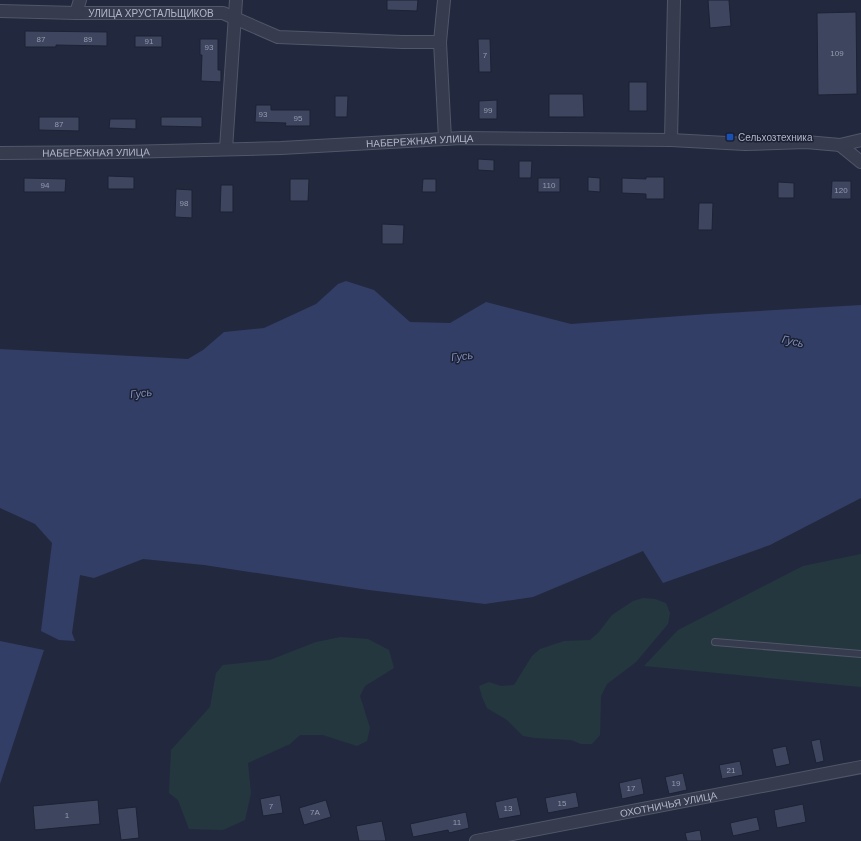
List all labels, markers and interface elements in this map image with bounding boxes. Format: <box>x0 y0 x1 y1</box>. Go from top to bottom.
street label: УЛИЦА ХРУСТАЛЬЩИКОВ <box>88 8 214 19</box>
house number: 87 <box>37 35 46 44</box>
house number: 89 <box>84 35 93 44</box>
house number: 91 <box>145 37 154 46</box>
house number: 93 <box>205 43 214 52</box>
house number: 109 <box>830 49 844 58</box>
house number: 7 <box>483 51 488 60</box>
house number: 99 <box>484 106 493 115</box>
house number: 93 <box>259 110 268 119</box>
house number: 95 <box>294 114 303 123</box>
house number: 87 <box>55 120 64 129</box>
marker: Сельхозтехника <box>725 132 735 142</box>
place label: Сельхозтехника <box>738 132 813 143</box>
street label: НАБЕРЕЖНАЯ УЛИЦА <box>366 133 474 149</box>
street label: НАБЕРЕЖНАЯ УЛИЦА <box>42 146 150 159</box>
house number: 94 <box>41 181 50 190</box>
house number: 110 <box>543 181 556 190</box>
house number: 120 <box>834 186 848 195</box>
house number: 98 <box>180 199 189 208</box>
water label: Гусь <box>781 333 805 349</box>
water label: Гусь <box>450 349 474 363</box>
water label: Гусь <box>129 386 153 400</box>
house number: 21 <box>727 766 736 775</box>
house number: 19 <box>672 779 681 788</box>
house number: 17 <box>627 784 636 793</box>
street label: ОХОТНИЧЬЯ УЛИЦА <box>619 790 718 819</box>
house number: 15 <box>558 799 567 808</box>
house number: 7 <box>269 802 274 811</box>
house number: 13 <box>504 804 513 813</box>
house number: 7А <box>310 808 321 817</box>
house number: 1 <box>65 811 70 820</box>
house number: 11 <box>453 818 462 827</box>

